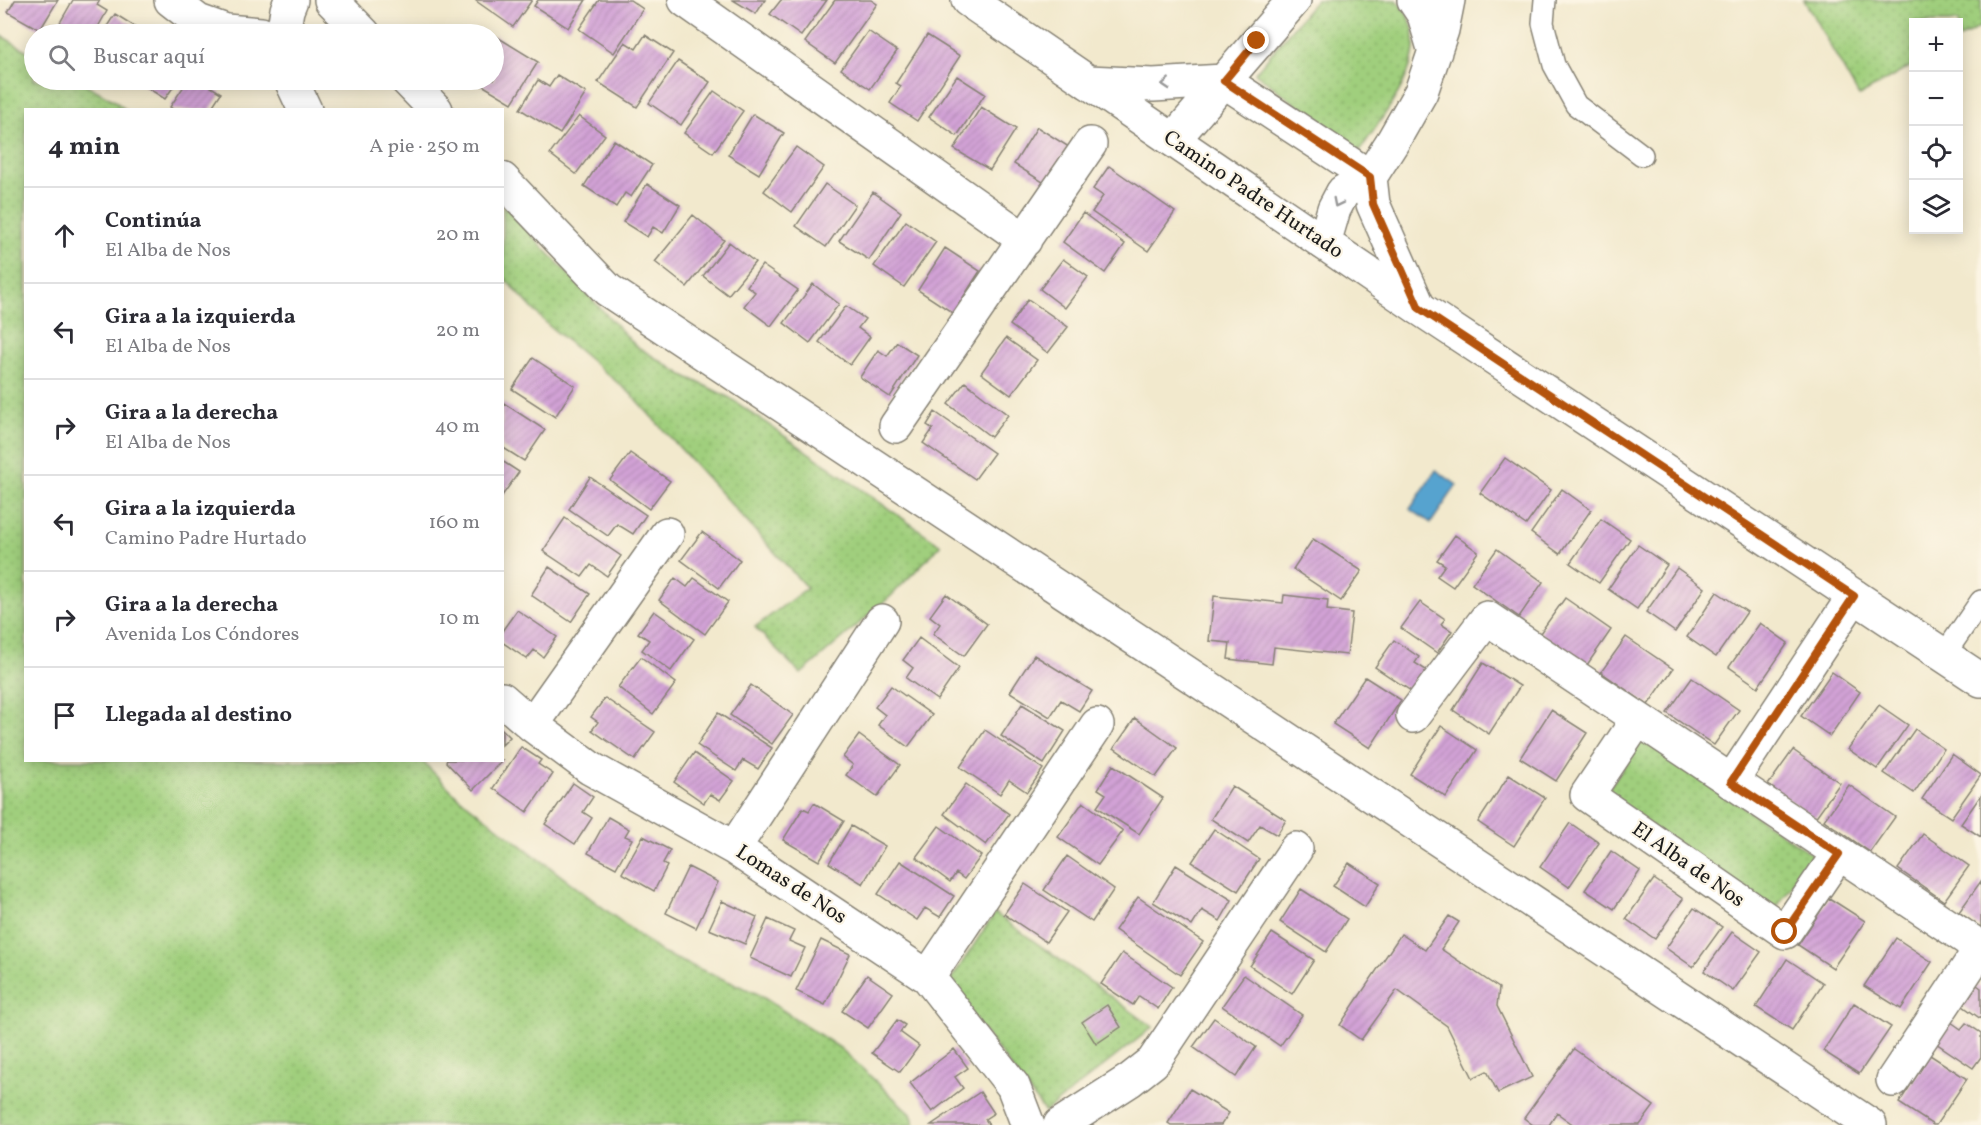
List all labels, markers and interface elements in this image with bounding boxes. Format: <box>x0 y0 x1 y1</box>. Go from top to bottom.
map controls <box>1909 18 1963 234</box>
button: + <box>1909 18 1963 72</box>
search box <box>24 24 504 90</box>
route end <box>1243 27 1269 53</box>
icon: search <box>45 41 78 74</box>
text: Buscar aquí <box>93 42 205 73</box>
button: − <box>1909 72 1963 126</box>
one-way arrow <box>1161 78 1170 91</box>
street label: Camino Padre Hurtado <box>1157 124 1349 266</box>
button: locate <box>1909 126 1963 180</box>
text: 4 min <box>48 129 120 165</box>
text: A pie · 250 m <box>369 133 480 161</box>
button: layers <box>1909 180 1963 234</box>
one-way arrow <box>1333 196 1345 207</box>
text: Continúa <box>105 206 202 237</box>
icon: ahead <box>48 219 81 252</box>
text: 20 m <box>436 221 480 249</box>
text: El Alba de Nos <box>105 237 231 265</box>
text: Gira a la izquierda <box>105 302 296 333</box>
icon: left <box>48 315 81 348</box>
text: 20 m <box>436 317 480 345</box>
text: El Alba de Nos <box>105 333 231 361</box>
text: Gira a la derecha <box>105 398 278 429</box>
icon: right <box>48 411 81 444</box>
text: 40 m <box>435 413 480 441</box>
text: El Alba de Nos <box>105 429 231 457</box>
text: Gira a la izquierda <box>105 494 296 525</box>
icon: left <box>48 507 81 540</box>
text: 160 m <box>428 509 480 537</box>
text: Camino Padre Hurtado <box>105 525 307 553</box>
text: Gira a la derecha <box>105 590 278 621</box>
icon: right <box>48 603 81 636</box>
text: 10 m <box>439 605 480 633</box>
text: Avenida Los Cóndores <box>105 621 299 649</box>
icon: arrive <box>48 699 81 732</box>
text: Llegada al destino <box>105 700 292 731</box>
street label: El Alba de Nos <box>1626 815 1750 915</box>
street label: Lomas de Nos <box>730 838 852 932</box>
route start <box>1771 918 1797 944</box>

